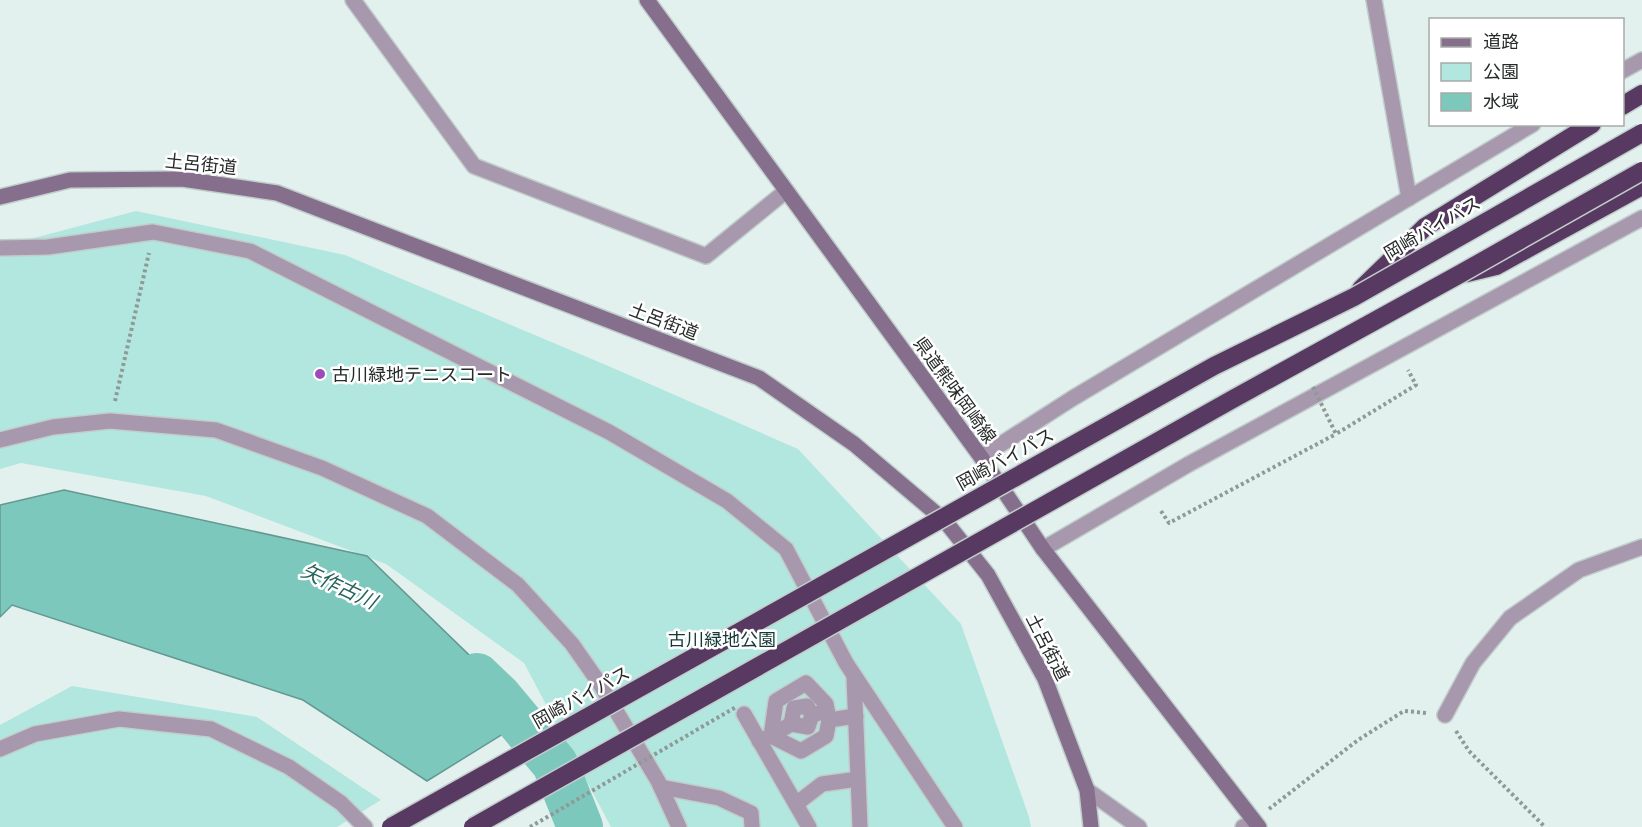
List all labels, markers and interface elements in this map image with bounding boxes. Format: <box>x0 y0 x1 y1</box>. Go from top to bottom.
legend <box>1429 18 1624 126</box>
text: 道路 <box>1483 31 1519 52</box>
text: 公園 <box>1483 61 1519 82</box>
text: 水域 <box>1483 91 1519 112</box>
street label: 土呂街道 <box>164 150 238 178</box>
street label: 岡崎バイパス <box>1380 192 1484 264</box>
street label: 土呂街道 <box>627 298 701 344</box>
street label: 県道熊味岡崎線 <box>909 333 1001 447</box>
place label: 古川緑地テニスコート <box>332 364 512 385</box>
marker: 古川緑地テニスコート <box>313 367 327 381</box>
street label: 岡崎バイパス <box>953 424 1057 494</box>
water label: 矢作古川 <box>298 558 382 615</box>
street label: 土呂街道 <box>1022 610 1074 684</box>
park label: 古川緑地公園 <box>668 629 776 650</box>
street label: 岡崎バイパス <box>529 662 633 732</box>

